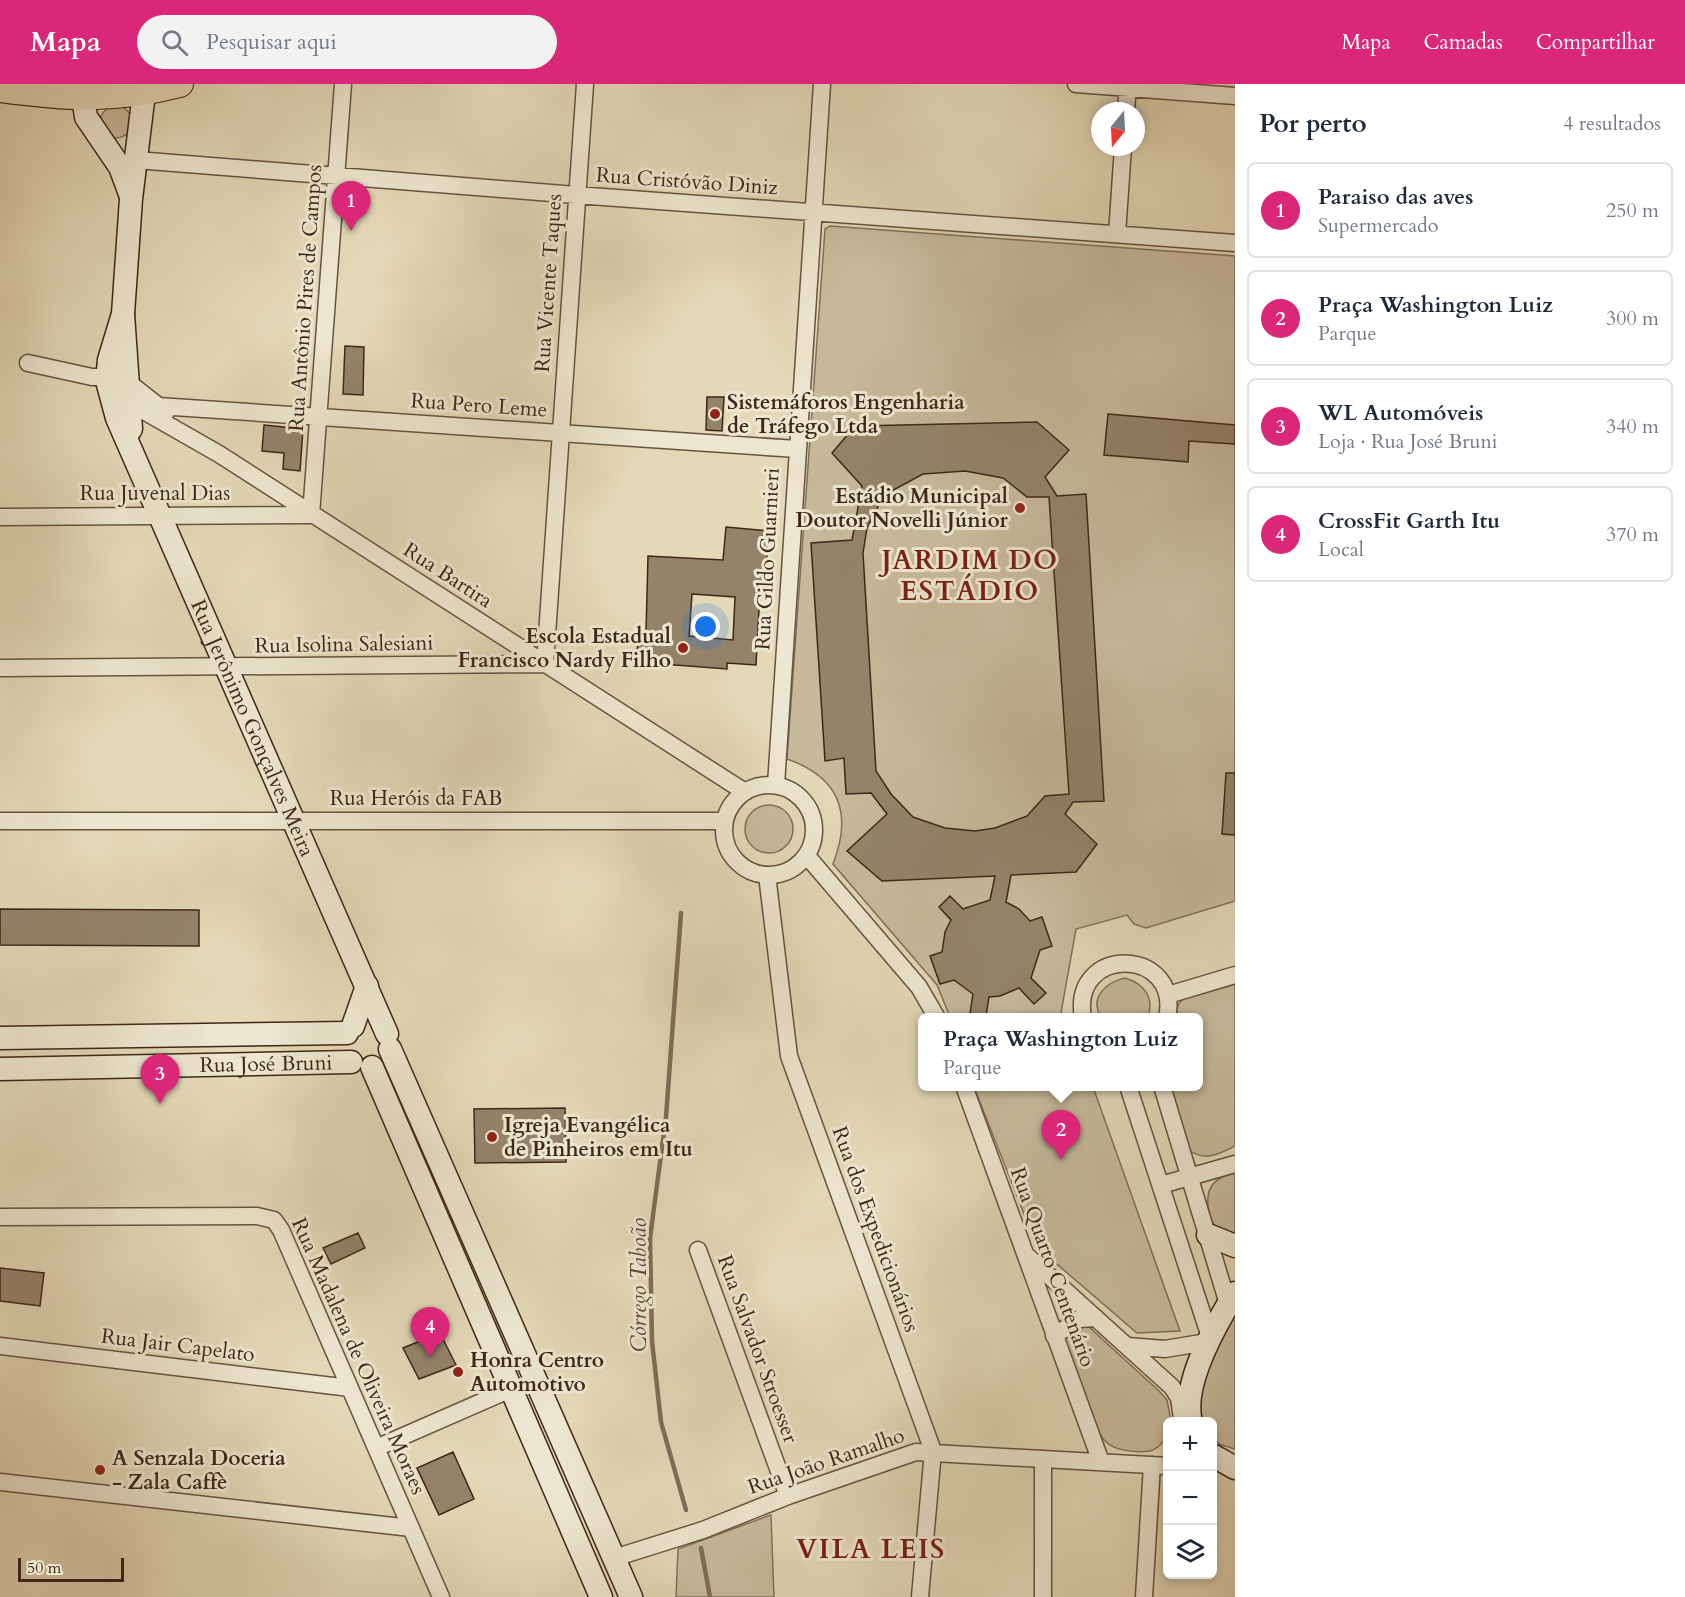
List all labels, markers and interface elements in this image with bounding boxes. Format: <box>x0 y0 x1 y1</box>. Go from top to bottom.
search box <box>137 15 557 69</box>
text: Mapa <box>30 23 101 61</box>
icon: search <box>158 26 191 59</box>
text: Pesquisar aqui <box>206 27 337 57</box>
text: Mapa <box>1341 28 1391 57</box>
text: Camadas <box>1424 28 1503 57</box>
text: Compartilhar <box>1536 28 1655 57</box>
north arrow <box>1091 102 1145 156</box>
text: Por perto <box>1259 106 1367 141</box>
text: 4 resultados <box>1563 110 1661 137</box>
street label: Rua Cristóvão Diniz <box>595 161 780 202</box>
street label: Rua Antônio Pires de Campos <box>282 164 329 432</box>
pin: 1 <box>332 182 370 231</box>
text: Paraiso das aves <box>1318 182 1473 212</box>
street label: Rua Vicente Taques <box>528 193 569 373</box>
text: 1 <box>1275 197 1286 224</box>
text: 250 m <box>1606 197 1659 224</box>
text: Supermercado <box>1318 212 1439 239</box>
text: Praça Washington Luiz <box>1318 290 1553 320</box>
text: 2 <box>1275 305 1286 332</box>
text: 300 m <box>1606 305 1659 332</box>
text: Parque <box>1318 320 1377 347</box>
street label: Rua Pero Leme <box>410 386 548 425</box>
place label: Sistemáforos Engenharia de Tráfego Ltda <box>727 388 965 441</box>
text: WL Automóveis <box>1318 398 1483 428</box>
marker: Sistemáforos Engenharia de Tráfego Ltda <box>708 407 722 421</box>
text: 3 <box>1275 413 1286 440</box>
text: 340 m <box>1606 413 1659 440</box>
text: Loja · Rua José Bruni <box>1318 428 1497 455</box>
street label: Rua Gildo Guarnieri <box>748 467 787 651</box>
street label: Rua Juvenal Dias <box>80 479 230 508</box>
place label: Estádio Municipal Doutor Novelli Júnior <box>795 482 1009 535</box>
marker: Estádio Municipal Doutor Novelli Júnior <box>1013 501 1027 515</box>
text: CrossFit Garth Itu <box>1318 506 1500 536</box>
text: 4 <box>1275 521 1286 548</box>
text: 370 m <box>1606 521 1659 548</box>
street label: Rua Bartira <box>397 536 498 615</box>
text: Local <box>1318 536 1364 563</box>
district label: JARDIM DO ESTÁDIO <box>877 542 1059 610</box>
street label: Rua Jerônimo Gonçalves Meira <box>183 595 321 861</box>
your location <box>691 612 720 641</box>
place label: Escola Estadual Francisco Nardy Filho <box>458 622 671 675</box>
street label: Rua Isolina Salesiani <box>254 628 434 661</box>
marker: Escola Estadual Francisco Nardy Filho <box>676 641 690 655</box>
street label: Rua Heróis da FAB <box>330 784 502 813</box>
popup <box>918 1013 1203 1091</box>
text: Praça Washington Luiz <box>943 1024 1178 1054</box>
street label: Rua José Bruni <box>199 1048 333 1080</box>
pin: 3 <box>140 1054 180 1104</box>
text: Parque <box>943 1054 1002 1081</box>
pin: 2 <box>1042 1110 1080 1160</box>
place label: Igreja Evangélica de Pinheiros em Itu <box>504 1111 693 1164</box>
street label: Rua dos Expedicionários <box>825 1122 926 1336</box>
marker: Igreja Evangélica de Pinheiros em Itu <box>485 1130 499 1144</box>
street label: Rua Quarto Centenário <box>1003 1163 1102 1371</box>
street label: Rua Madalena de Oliveira Moraes <box>284 1213 433 1499</box>
water label: Córrego Taboão <box>624 1218 654 1352</box>
street label: Rua Salvador Stroesser <box>710 1251 805 1448</box>
pin: 4 <box>410 1308 450 1357</box>
street label: Rua Jair Capelato <box>100 1322 256 1369</box>
place label: Honra Centro Automotivo <box>470 1346 604 1399</box>
marker: Honra Centro Automotivo <box>451 1365 465 1379</box>
map controls <box>1163 1417 1217 1579</box>
button: + <box>1163 1417 1217 1471</box>
street label: Rua João Ramalho <box>744 1421 908 1502</box>
place label: A Senzala Doceria - Zala Caffè <box>112 1444 286 1497</box>
marker: A Senzala Doceria - Zala Caffè <box>93 1463 107 1477</box>
button: − <box>1163 1471 1217 1525</box>
button: layers <box>1163 1525 1217 1579</box>
district label: VILA LEIS <box>796 1531 946 1568</box>
scale bar <box>18 1555 124 1582</box>
text: 50 m <box>27 1557 61 1579</box>

